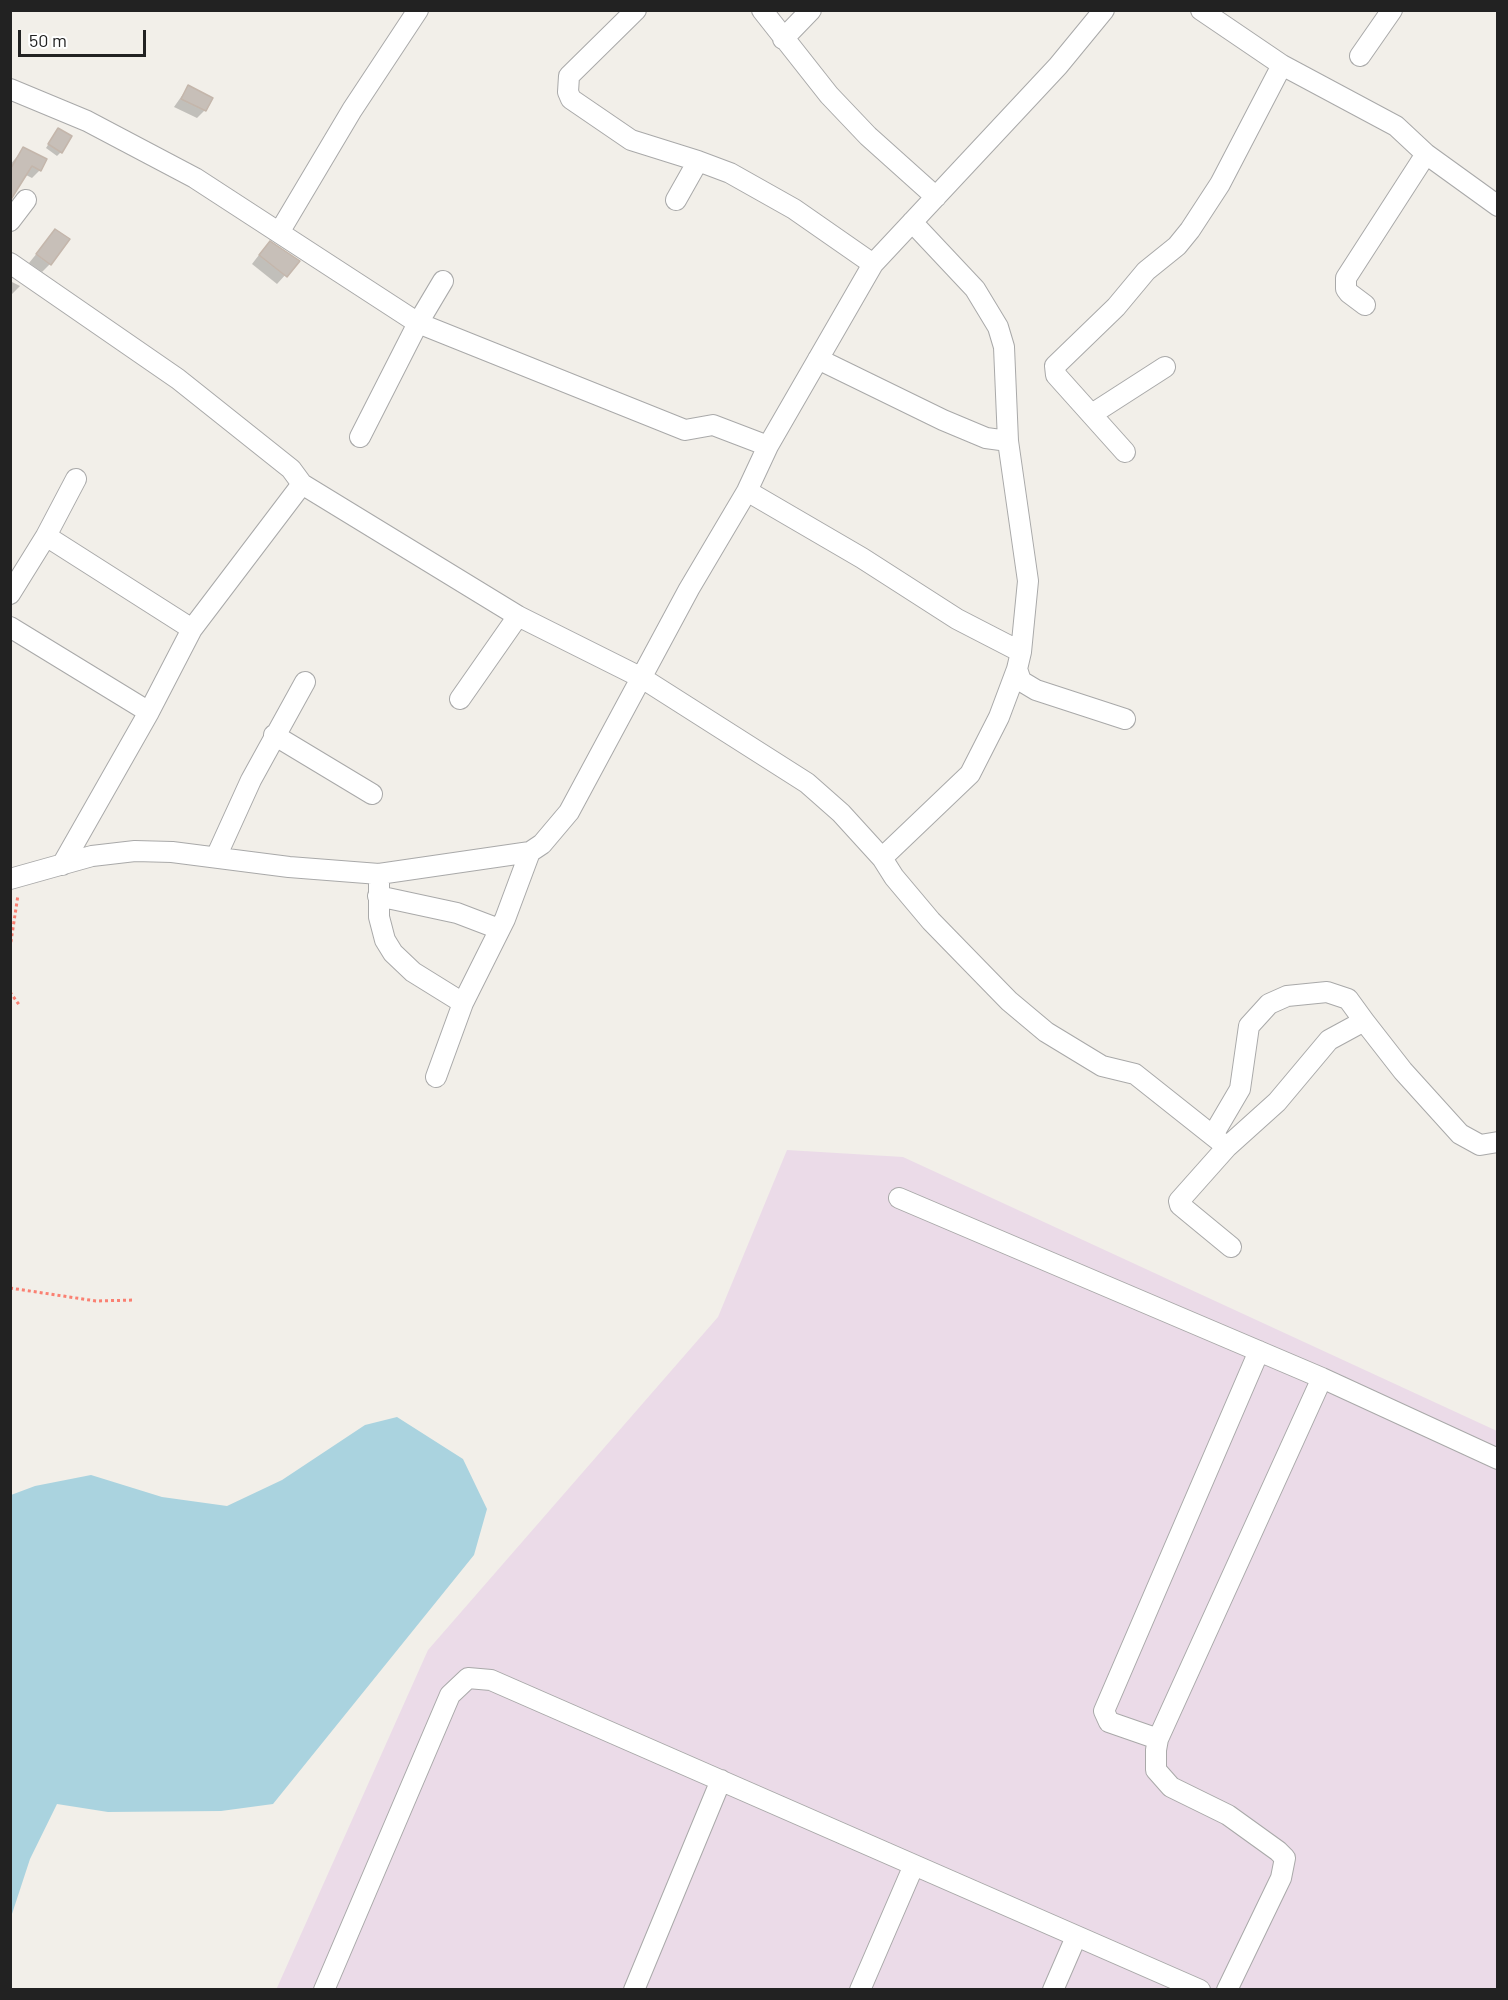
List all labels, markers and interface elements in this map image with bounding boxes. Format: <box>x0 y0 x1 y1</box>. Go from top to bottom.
scale bar <box>21 18 148 56</box>
text: 50 m <box>29 29 67 51</box>

